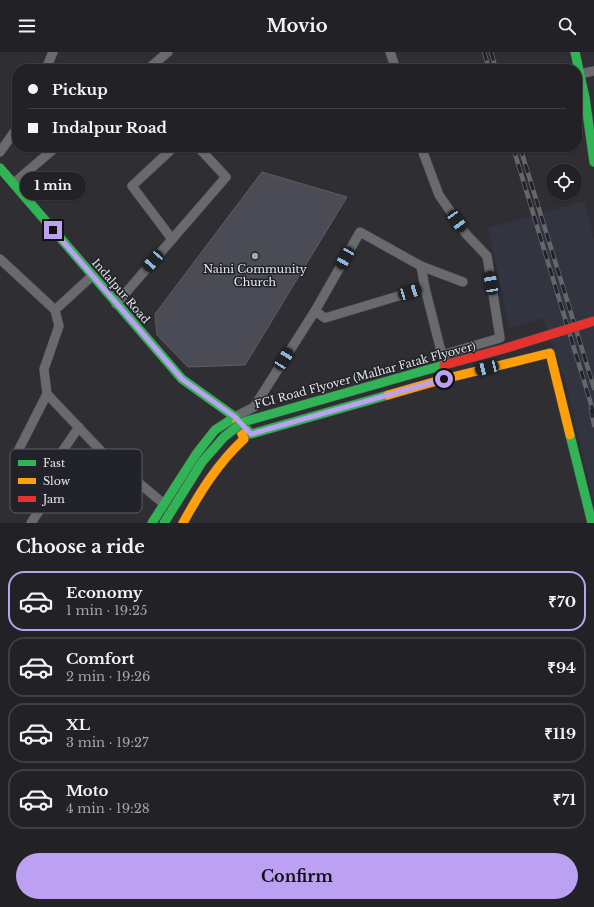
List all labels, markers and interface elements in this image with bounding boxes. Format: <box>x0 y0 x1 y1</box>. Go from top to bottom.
icon: menu <box>16 15 38 37</box>
text: Movio <box>266 15 328 37</box>
icon: search <box>556 15 578 37</box>
text: Pickup <box>52 80 108 99</box>
text: Indalpur Road <box>52 118 167 137</box>
map controls <box>546 164 582 200</box>
button: locate <box>546 164 582 200</box>
callout: 1 min <box>20 172 86 200</box>
text: 1 min <box>34 177 72 194</box>
car <box>445 208 469 234</box>
route end <box>44 221 62 239</box>
car <box>334 245 356 271</box>
car <box>141 248 165 274</box>
marker: Naini Community Church <box>250 251 260 261</box>
street label: Indalpur Road <box>89 256 153 327</box>
place label: Naini Community Church <box>203 262 307 289</box>
car <box>483 270 499 296</box>
car <box>397 283 423 301</box>
street label: FCI Road Flyover (Malhar Fatak Flyover) <box>253 339 477 411</box>
car <box>272 346 296 372</box>
car <box>474 359 500 377</box>
route start <box>435 370 453 388</box>
legend <box>10 449 142 513</box>
text: Fast <box>43 456 66 470</box>
text: Slow <box>43 474 71 488</box>
text: Jam <box>41 492 65 506</box>
text: Choose a ride <box>16 536 145 558</box>
icon: car <box>18 583 54 619</box>
text: Economy <box>66 583 143 602</box>
text: ₹70 <box>548 592 576 611</box>
text: 1 min · 19:25 <box>66 602 147 619</box>
icon: car <box>18 649 54 685</box>
text: Comfort <box>66 649 134 668</box>
text: ₹94 <box>547 658 576 677</box>
text: 2 min · 19:26 <box>66 668 150 685</box>
icon: car <box>18 715 54 751</box>
text: XL <box>66 715 90 734</box>
text: ₹119 <box>544 724 576 743</box>
text: 3 min · 19:27 <box>66 734 149 751</box>
icon: car <box>18 781 54 817</box>
text: Moto <box>66 781 108 800</box>
text: ₹71 <box>553 790 576 809</box>
text: 4 min · 19:28 <box>66 800 150 817</box>
button: Confirm <box>16 853 578 899</box>

